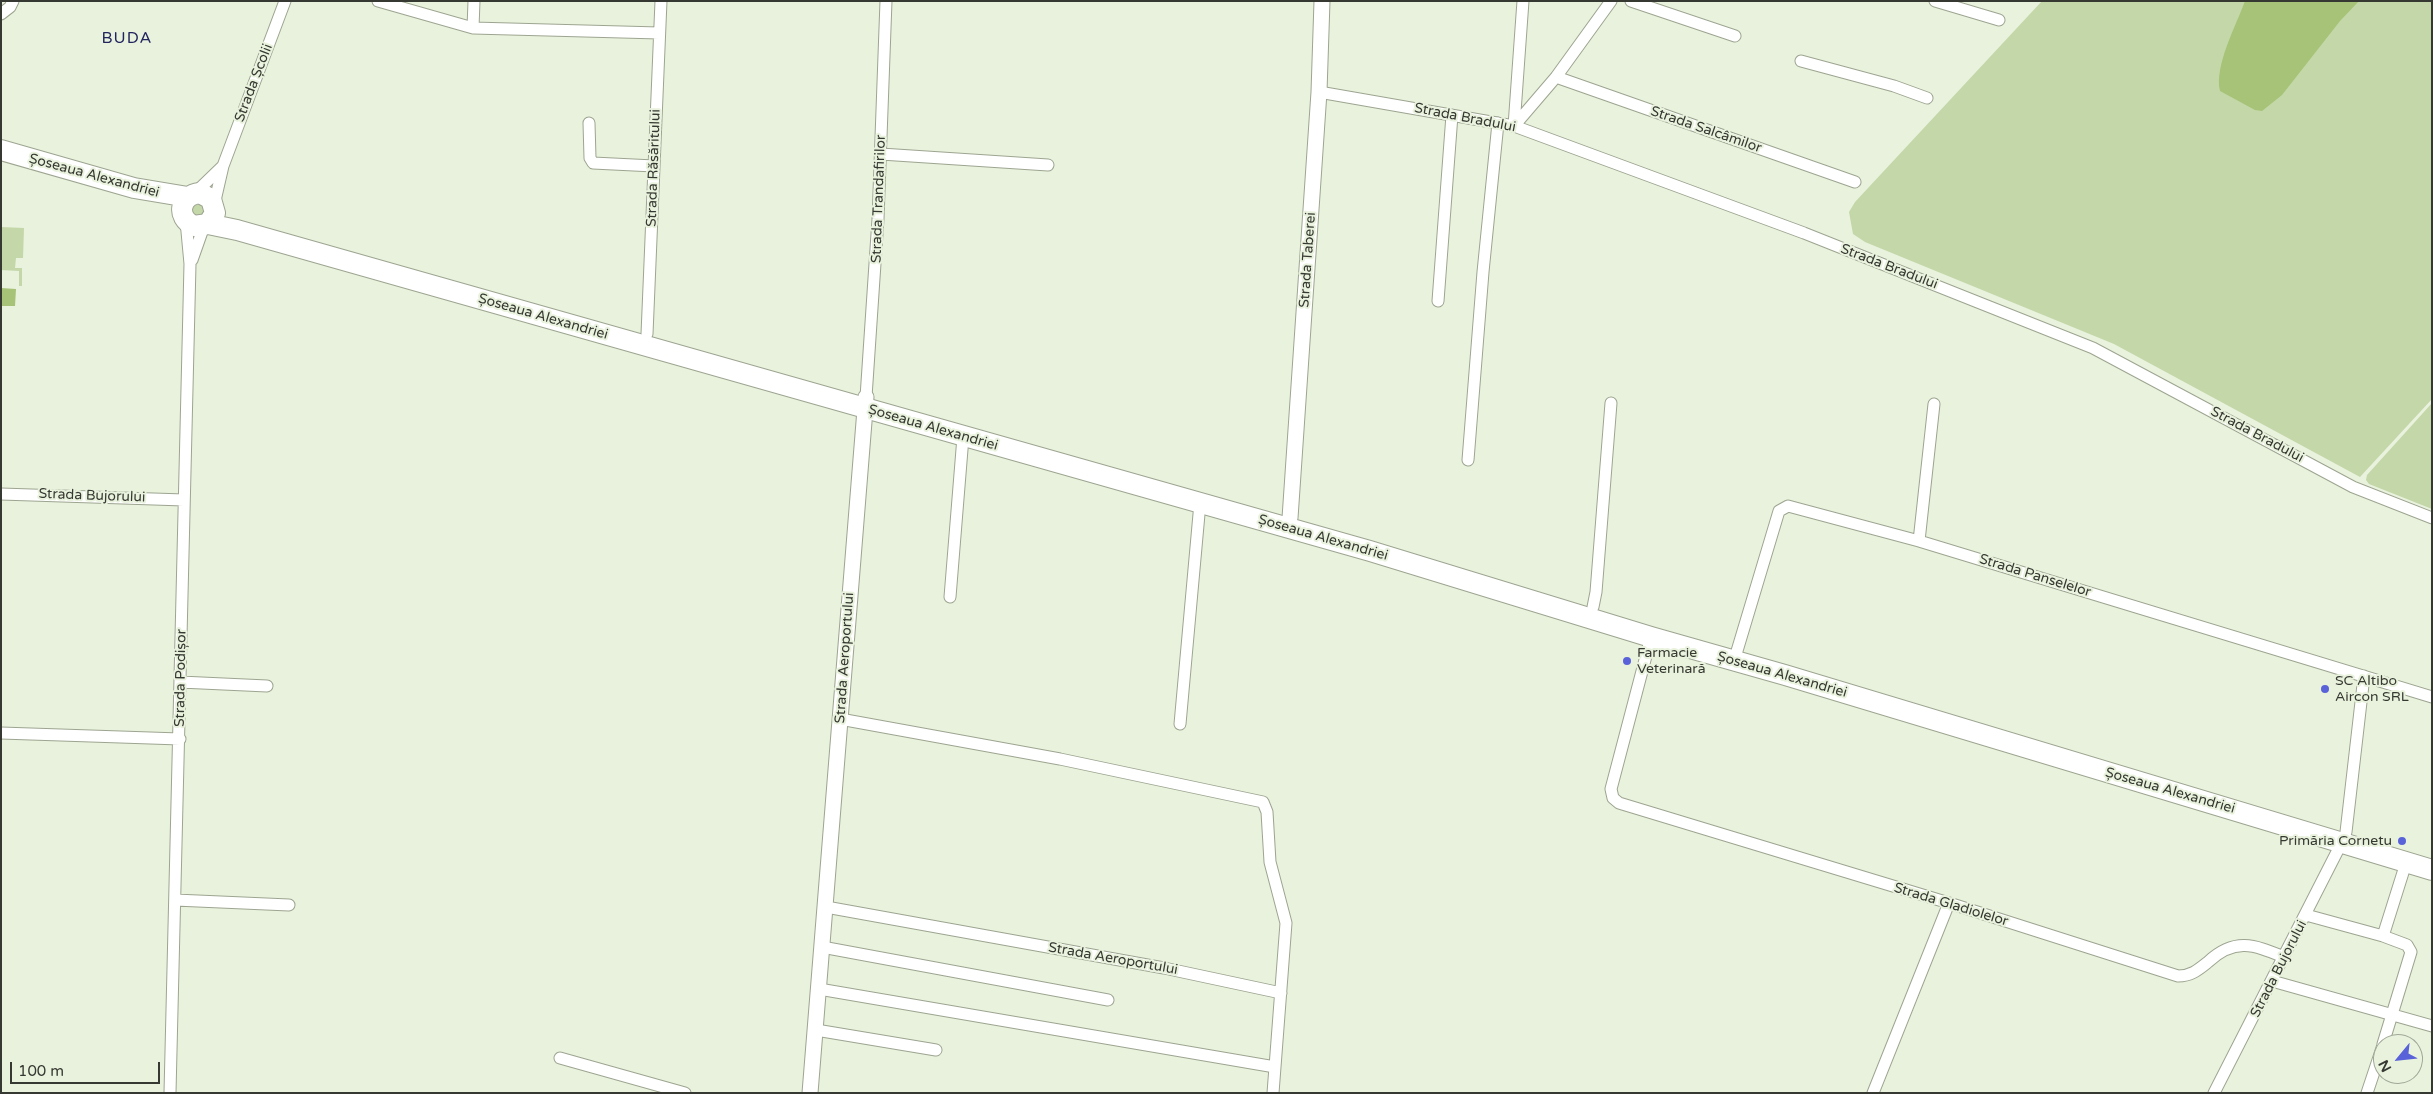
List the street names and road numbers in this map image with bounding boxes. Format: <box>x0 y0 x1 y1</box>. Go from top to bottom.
street label: Strada Școlii <box>231 42 277 124</box>
street label: Strada Bradului <box>1413 100 1517 136</box>
street label: Strada Salcâmilor <box>1648 103 1764 157</box>
street label: Strada Răsăritului <box>644 109 664 227</box>
street label: Strada Trandafirilor <box>868 135 890 263</box>
street label: Șoseaua Alexandriei <box>27 150 161 202</box>
street label: Strada Taberei <box>1296 212 1320 308</box>
street label: Strada Bradului <box>1838 241 1940 293</box>
street label: Șoseaua Alexandriei <box>476 290 610 344</box>
street label: Șoseaua Alexandriei <box>866 401 1000 455</box>
street label: Strada Bradului <box>2208 403 2306 467</box>
street label: Strada Bujorului <box>38 486 146 506</box>
street label: Șoseaua Alexandriei <box>1256 511 1390 565</box>
street label: Strada Panselelor <box>1977 551 2093 601</box>
street label: Strada Aeroportului <box>832 592 858 724</box>
street label: Strada Podișor <box>172 629 190 727</box>
street label: Șoseaua Alexandriei <box>1715 648 1849 702</box>
street label: Șoseaua Alexandriei <box>2103 764 2237 818</box>
street label: Strada Gladiolelor <box>1892 880 2010 930</box>
street label: Strada Bujorului <box>2247 918 2311 1020</box>
street label: Strada Aeroportului <box>1047 939 1179 979</box>

